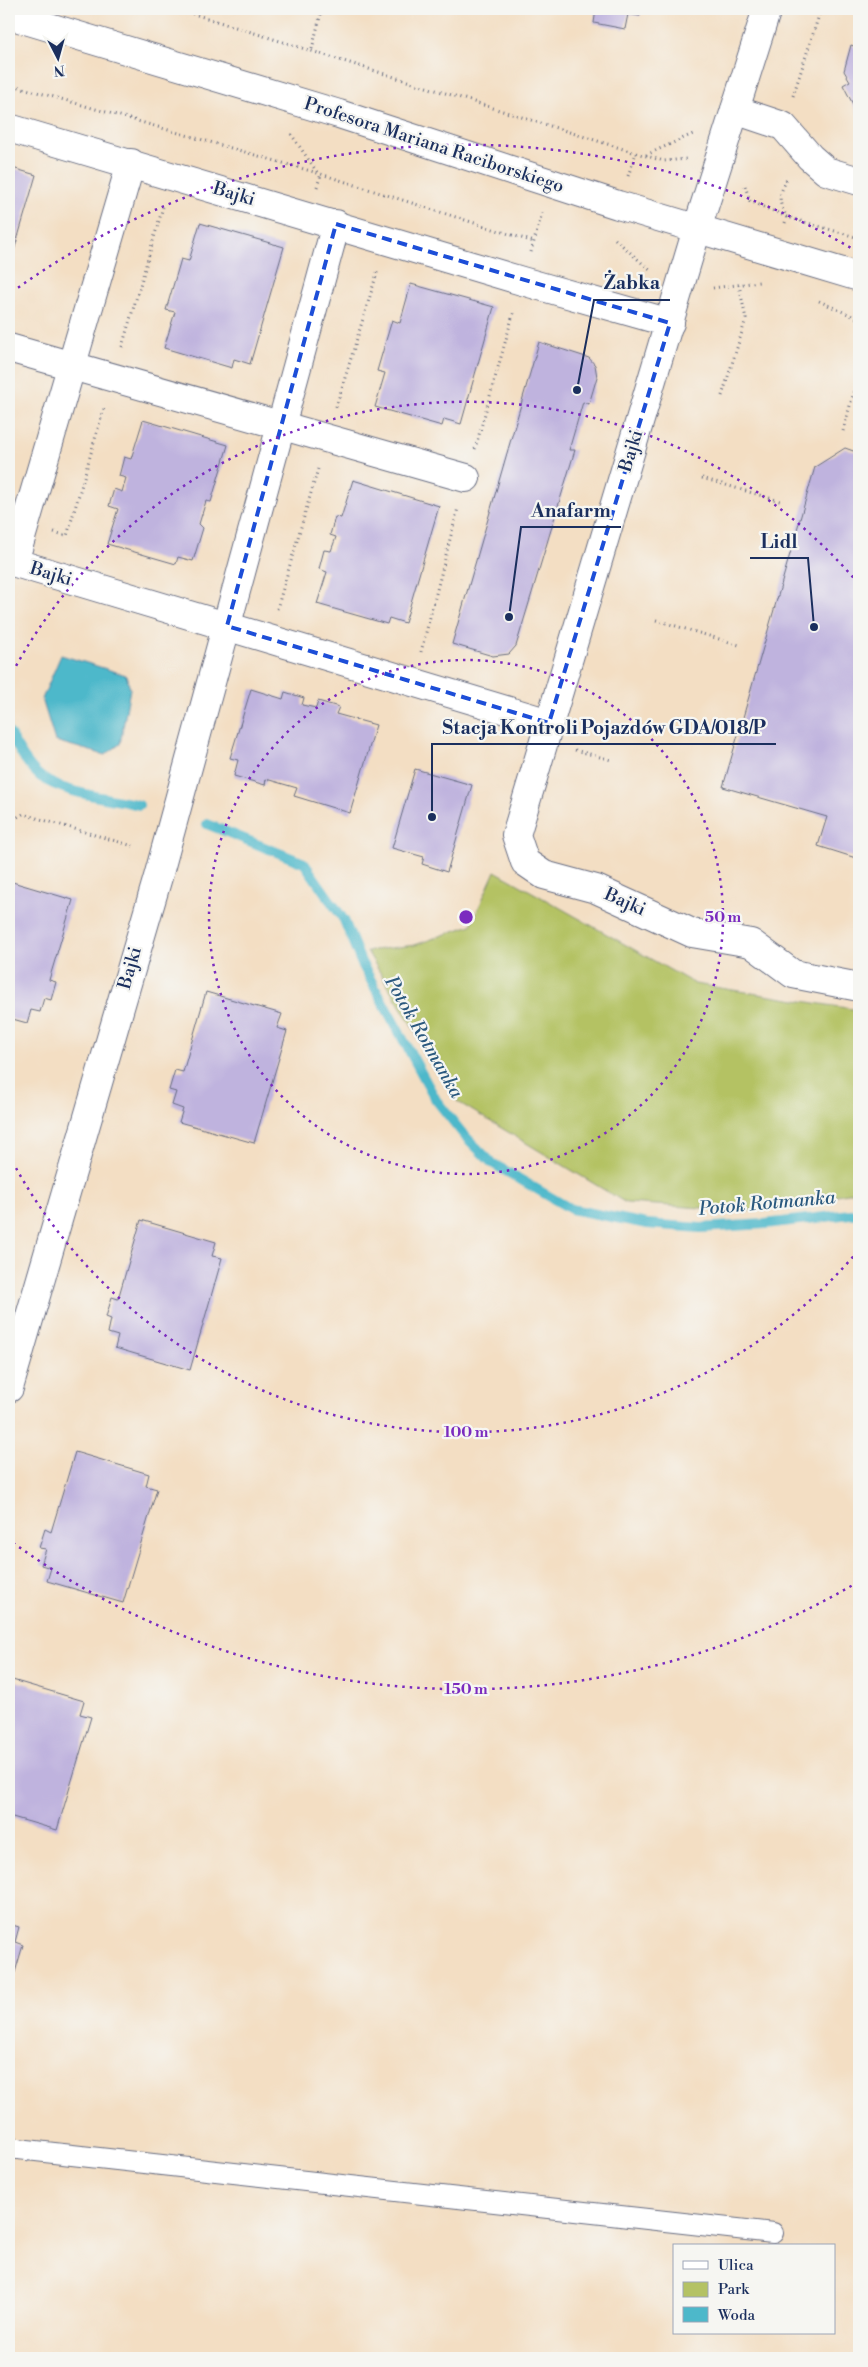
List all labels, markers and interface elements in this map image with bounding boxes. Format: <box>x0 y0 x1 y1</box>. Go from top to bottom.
north arrow <box>32 32 82 82</box>
text: N <box>53 60 66 79</box>
street label: Profesora Mariana Raciborskiego <box>301 92 567 198</box>
street label: Bajki <box>209 176 258 211</box>
callout: Żabka <box>594 266 670 300</box>
text: Żabka <box>604 269 661 295</box>
street label: Bajki <box>613 427 648 476</box>
callout: Anafarm <box>521 493 621 527</box>
text: Anafarm <box>530 499 611 523</box>
callout: Lidl <box>750 524 808 558</box>
text: Lidl <box>760 530 798 554</box>
street label: Bajki <box>26 556 75 591</box>
callout: Stacja Kontroli Pojazdów GDA/018/P <box>432 710 776 744</box>
text: Stacja Kontroli Pojazdów GDA/018/P <box>442 716 767 740</box>
street label: Bajki <box>600 882 649 921</box>
centre of rings <box>457 908 475 926</box>
text: 50 m <box>705 908 741 927</box>
street label: Bajki <box>113 944 147 993</box>
water label: Potok Rotmanka <box>379 971 469 1103</box>
water label: Potok Rotmanka <box>697 1185 837 1221</box>
text: 100 m <box>444 1423 489 1442</box>
text: 150 m <box>444 1680 488 1699</box>
legend <box>673 2244 836 2334</box>
text: Ulica <box>718 2256 754 2275</box>
text: Park <box>718 2280 750 2299</box>
text: Woda <box>717 2306 756 2325</box>

